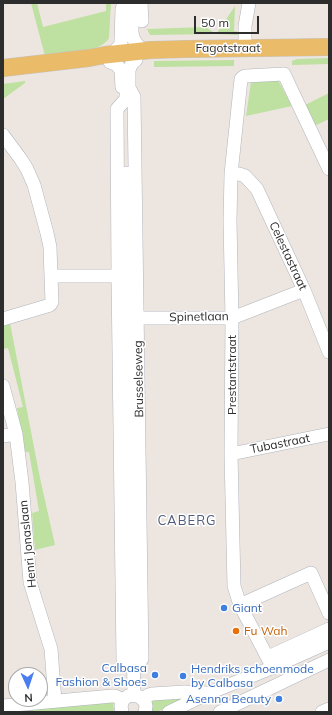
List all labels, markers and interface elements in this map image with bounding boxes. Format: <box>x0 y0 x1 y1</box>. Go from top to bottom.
scale bar <box>196 8 261 34</box>
text: 50 m <box>201 15 229 30</box>
street label: Fagotstraat <box>196 41 260 55</box>
street label: Celestastraat <box>266 219 310 293</box>
street label: Spinetlaan <box>169 309 229 325</box>
street label: Prestantstraat <box>225 335 239 415</box>
street label: Brusselseweg <box>131 340 147 418</box>
street label: Tubastraat <box>249 431 311 457</box>
street label: Henri Jonaslaan <box>16 499 40 589</box>
district label: CABERG <box>157 513 217 529</box>
place label: Giant <box>232 601 262 615</box>
marker: Giant <box>219 603 229 613</box>
place label: Fu Wah <box>244 624 288 638</box>
marker: Fu Wah <box>231 626 241 636</box>
place label: Calbasa Fashion & Shoes <box>55 661 147 689</box>
place label: Hendriks schoenmode by Calbasa <box>191 662 314 690</box>
north arrow <box>8 667 48 707</box>
marker: Calbasa Fashion & Shoes <box>150 670 160 680</box>
marker: Hendriks schoenmode by Calbasa <box>178 671 188 681</box>
text: N <box>24 691 33 705</box>
place label: Asenna Beauty <box>186 692 271 706</box>
marker: Asenna Beauty <box>274 694 284 704</box>

